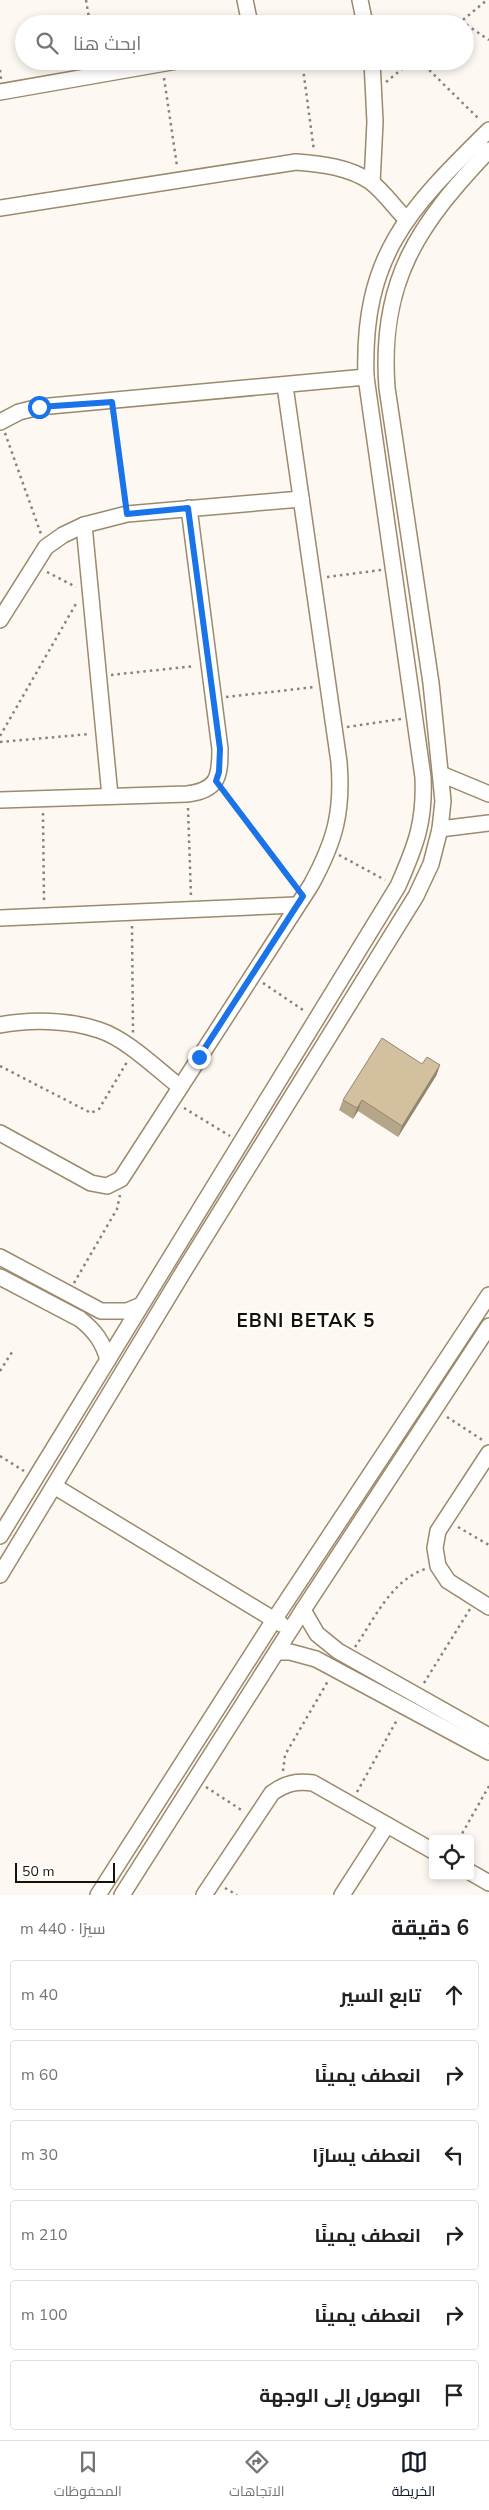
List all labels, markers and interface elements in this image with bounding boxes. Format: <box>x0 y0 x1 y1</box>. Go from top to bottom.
search box <box>15 15 474 70</box>
icon: search <box>33 29 61 57</box>
text: ابحث هنا <box>73 31 141 57</box>
route start <box>28 396 51 419</box>
route end <box>188 1046 211 1069</box>
district label: EBNI BETAK 5 <box>236 1308 376 1334</box>
map controls <box>429 1835 474 1880</box>
button: locate <box>429 1835 474 1880</box>
scale bar <box>15 1860 115 1883</box>
text: 50 m <box>22 1862 54 1881</box>
text: 6 دقيقة <box>391 1914 469 1942</box>
text: سيرًا · 440 m <box>20 1918 106 1940</box>
icon: ahead <box>440 1981 468 2009</box>
text: تابع السير <box>340 1983 421 2009</box>
text: 40 m <box>21 1984 58 2006</box>
icon: right <box>440 2061 468 2089</box>
text: انعطف يمينًا <box>315 2063 421 2089</box>
text: 60 m <box>21 2064 58 2086</box>
icon: left <box>440 2141 468 2169</box>
text: انعطف يسارًا <box>312 2143 421 2169</box>
text: 30 m <box>21 2144 58 2166</box>
icon: right <box>440 2221 468 2249</box>
text: انعطف يمينًا <box>315 2223 421 2249</box>
text: 210 m <box>21 2224 68 2246</box>
icon: right <box>440 2301 468 2329</box>
text: انعطف يمينًا <box>315 2303 421 2329</box>
text: 100 m <box>21 2304 68 2326</box>
icon: arrive <box>440 2381 468 2409</box>
text: الوصول إلى الوجهة <box>259 2383 421 2409</box>
tab: المحفوظات <box>54 2448 122 2504</box>
tab: الاتجاهات <box>229 2448 284 2504</box>
tab: الخريطة <box>392 2448 435 2504</box>

